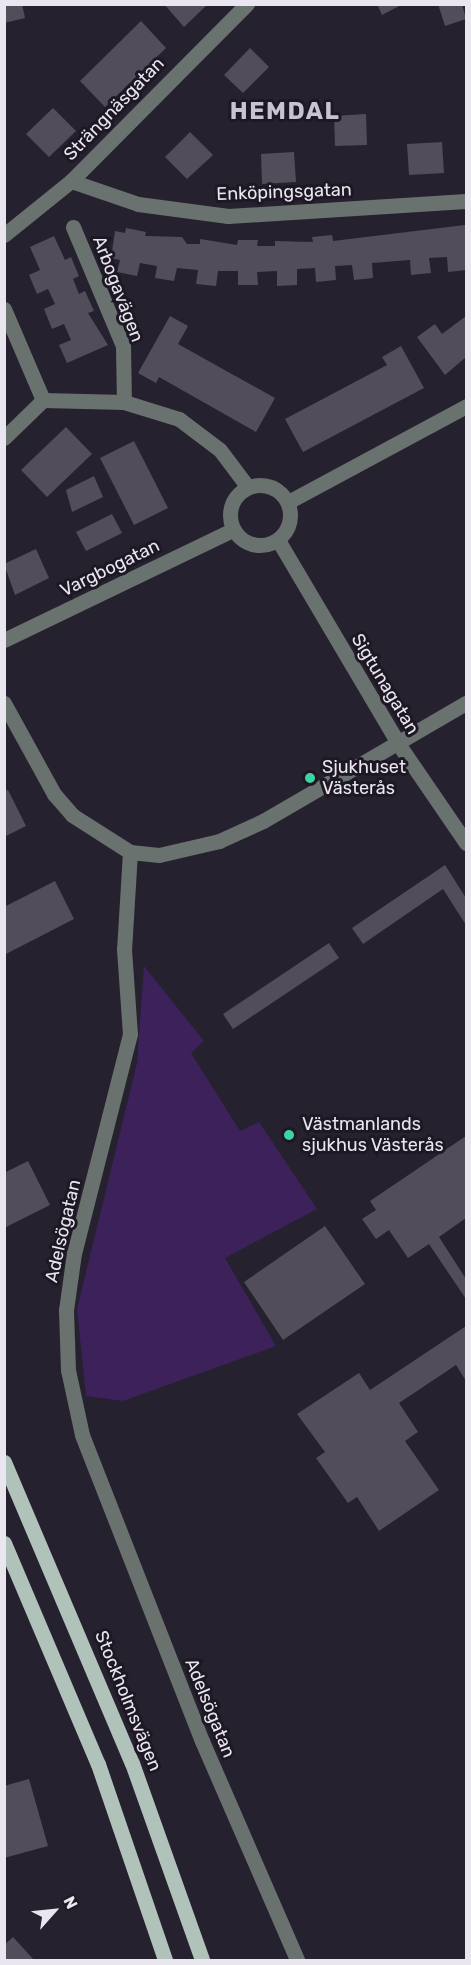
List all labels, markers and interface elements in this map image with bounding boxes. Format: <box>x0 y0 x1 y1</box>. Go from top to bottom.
street label: Strängnäsgatan <box>59 53 169 165</box>
district label: HEMDAL <box>230 98 340 126</box>
street label: Enköpingsgatan <box>216 179 352 205</box>
street label: Arbogavägen <box>88 233 148 345</box>
street label: Vargbogatan <box>57 535 163 601</box>
street label: Sigtunagatan <box>347 630 423 738</box>
place label: Sjukhuset Västerås <box>322 757 406 800</box>
marker: Sjukhuset Västerås <box>303 771 317 785</box>
place label: Västmanlands sjukhus Västerås <box>302 1114 444 1156</box>
marker: Västmanlands sjukhus Västerås <box>280 1126 298 1144</box>
street label: Adelsögatan <box>41 1177 85 1285</box>
street label: Stockholmsvägen <box>90 1628 166 1774</box>
street label: Adelsögatan <box>180 1655 240 1761</box>
north arrow <box>24 1881 84 1941</box>
text: N <box>59 1893 82 1912</box>

